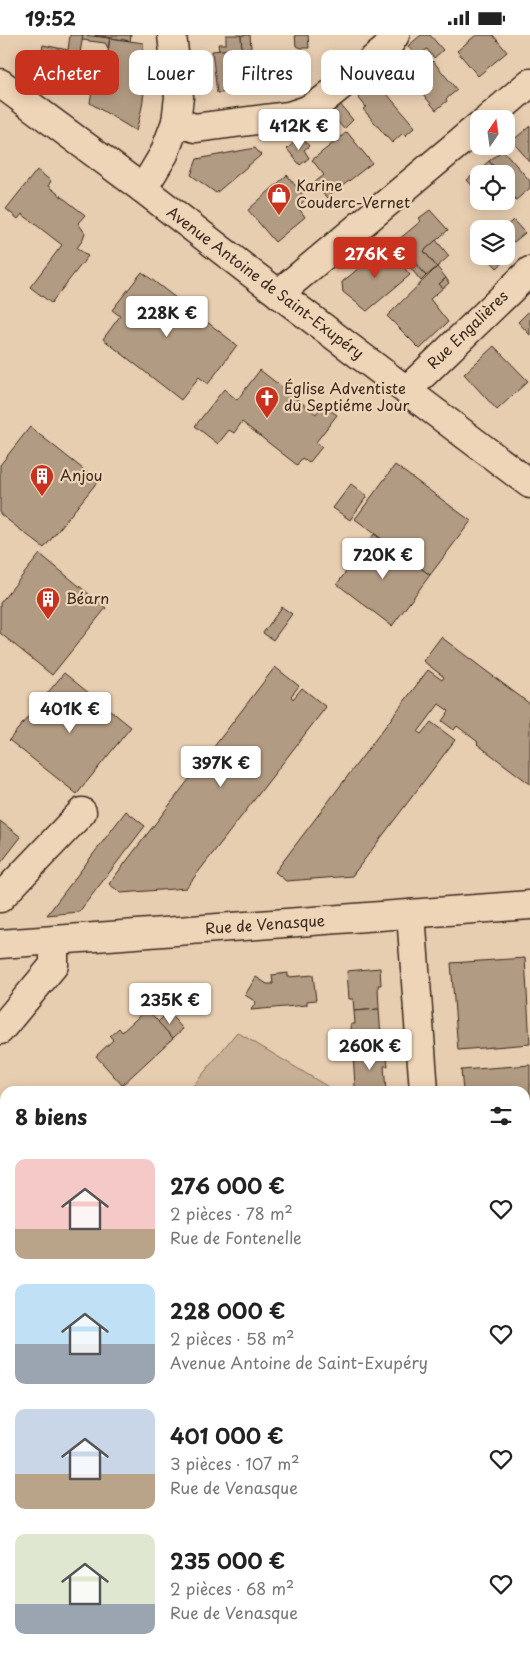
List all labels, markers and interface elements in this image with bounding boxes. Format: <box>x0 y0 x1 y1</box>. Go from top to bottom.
text: 19:52 <box>25 4 76 32</box>
chip: Acheter <box>15 50 119 95</box>
chip: Louer <box>129 50 213 95</box>
chip: Filtres <box>223 50 311 95</box>
chip: Nouveau <box>321 50 433 95</box>
pin: 412K € <box>258 109 340 151</box>
north arrow <box>470 110 515 155</box>
map controls <box>470 110 515 265</box>
text: 412K € <box>269 113 329 137</box>
button: locate <box>470 165 515 210</box>
place label: Karine Couderc-Vernet <box>296 173 410 213</box>
shop icon: Karine Couderc-Vernet <box>266 182 292 216</box>
street label: Avenue Antoine de Saint-Exupéry <box>162 200 369 364</box>
button: layers <box>470 220 515 265</box>
pin: 276K € <box>334 237 416 279</box>
text: 276K € <box>344 241 406 265</box>
street label: Rue Engalières <box>421 284 513 374</box>
pin: 228K € <box>126 295 208 338</box>
text: 228K € <box>137 300 197 324</box>
place label: Église Adventiste du Septiéme Jour <box>284 376 409 416</box>
church icon: Église Adventiste du Septiéme Jour <box>254 385 280 419</box>
building icon: Anjou <box>29 463 55 497</box>
place label: Anjou <box>60 463 103 486</box>
pin: 720K € <box>342 537 424 580</box>
text: 720K € <box>353 542 413 566</box>
building icon: Béarn <box>35 586 61 620</box>
place label: Béarn <box>66 586 109 609</box>
pin: 401K € <box>29 691 111 734</box>
text: 401K € <box>40 696 100 720</box>
pin: 397K € <box>180 745 262 788</box>
text: 397K € <box>192 750 250 774</box>
street label: Rue de Venasque <box>204 908 326 939</box>
pin: 235K € <box>129 983 211 1025</box>
text: 235K € <box>140 987 200 1011</box>
pin: 260K € <box>329 1029 411 1071</box>
text: 260K € <box>339 1033 401 1057</box>
text: 8 biens <box>15 1100 87 1132</box>
icon: filters <box>487 1102 515 1130</box>
text: 276 000 € <box>170 1169 285 1201</box>
icon: home <box>55 1179 115 1239</box>
icon: heart <box>487 1195 515 1223</box>
text: 2 pièces · 78 m² <box>170 1201 293 1225</box>
text: Rue de Fontenelle <box>170 1225 302 1249</box>
text: 228 000 € <box>170 1294 285 1326</box>
icon: home <box>55 1304 115 1364</box>
icon: heart <box>487 1320 515 1348</box>
text: 2 pièces · 58 m² <box>170 1326 295 1350</box>
text: Avenue Antoine de Saint-Exupéry <box>170 1350 428 1374</box>
text: 401 000 € <box>170 1419 284 1451</box>
icon: home <box>55 1429 115 1489</box>
icon: heart <box>487 1445 515 1473</box>
text: 3 pièces · 107 m² <box>170 1451 300 1475</box>
text: Rue de Venasque <box>170 1475 298 1499</box>
text: 235 000 € <box>170 1544 285 1576</box>
icon: home <box>55 1554 115 1614</box>
icon: heart <box>487 1570 515 1598</box>
text: 2 pièces · 68 m² <box>170 1576 294 1600</box>
text: Rue de Venasque <box>170 1600 298 1624</box>

